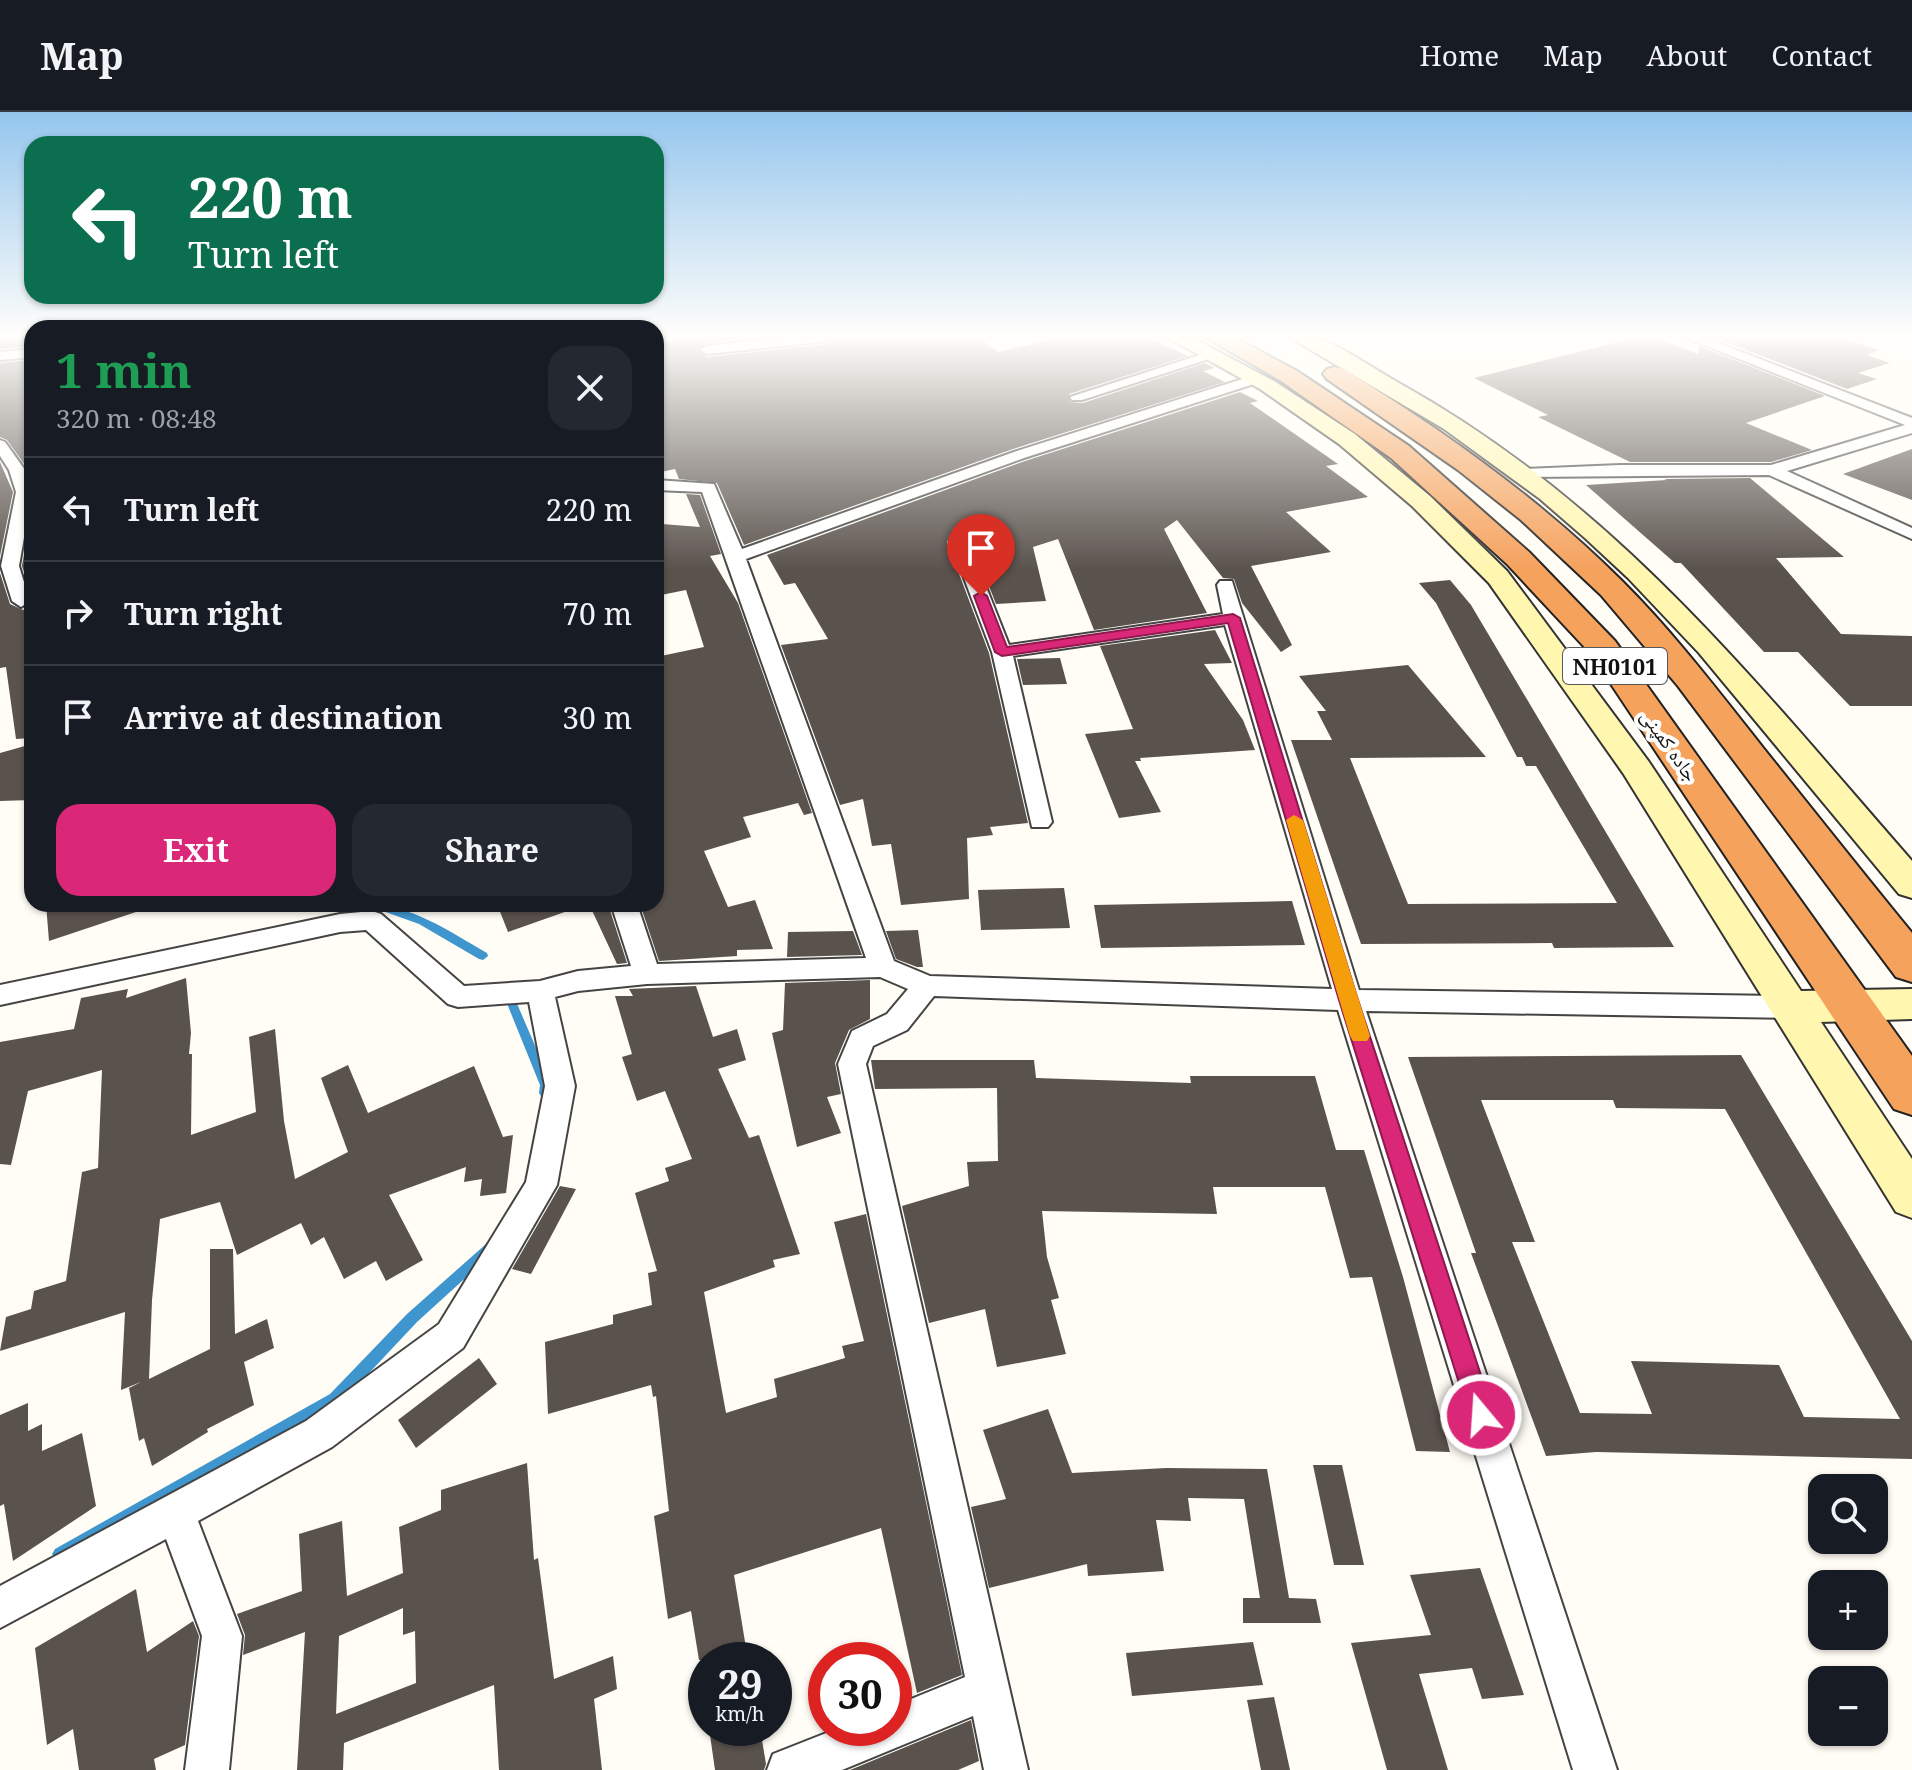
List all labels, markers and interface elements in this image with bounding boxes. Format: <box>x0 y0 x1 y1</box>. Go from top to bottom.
text: Map <box>40 29 124 81</box>
text: Home <box>1420 36 1499 74</box>
text: Map <box>1543 36 1603 74</box>
text: About <box>1647 36 1727 74</box>
text: Contact <box>1771 36 1872 74</box>
text: 220 m <box>188 158 353 234</box>
icon: left <box>56 168 160 272</box>
text: Turn left <box>188 230 339 279</box>
text: 1 min <box>56 337 192 402</box>
button: close <box>548 346 632 430</box>
text: 320 m · 08:48 <box>56 400 217 436</box>
icon: left <box>56 487 100 531</box>
text: Turn left <box>124 489 259 530</box>
text: 220 m <box>546 489 632 530</box>
pin <box>947 514 1015 596</box>
icon: arrive <box>959 526 1003 570</box>
icon: right <box>56 591 100 635</box>
text: Turn right <box>124 593 282 634</box>
text: 70 m <box>562 593 632 634</box>
road number: NH0101 <box>1563 648 1667 684</box>
icon: arrive <box>56 695 100 739</box>
text: Arrive at destination <box>124 697 443 738</box>
text: 30 m <box>562 697 632 738</box>
street label: جاده کمپنی <box>1635 703 1705 787</box>
button: Exit <box>56 804 336 896</box>
button: Share <box>352 804 632 896</box>
position arrow <box>1439 1373 1523 1457</box>
map controls <box>1808 1474 1888 1746</box>
button: search <box>1808 1474 1888 1554</box>
button: + <box>1808 1570 1888 1650</box>
speed limit sign: 30 <box>808 1642 912 1746</box>
text: 29 <box>717 1656 763 1711</box>
button: − <box>1808 1666 1888 1746</box>
text: km/h <box>715 1700 765 1727</box>

